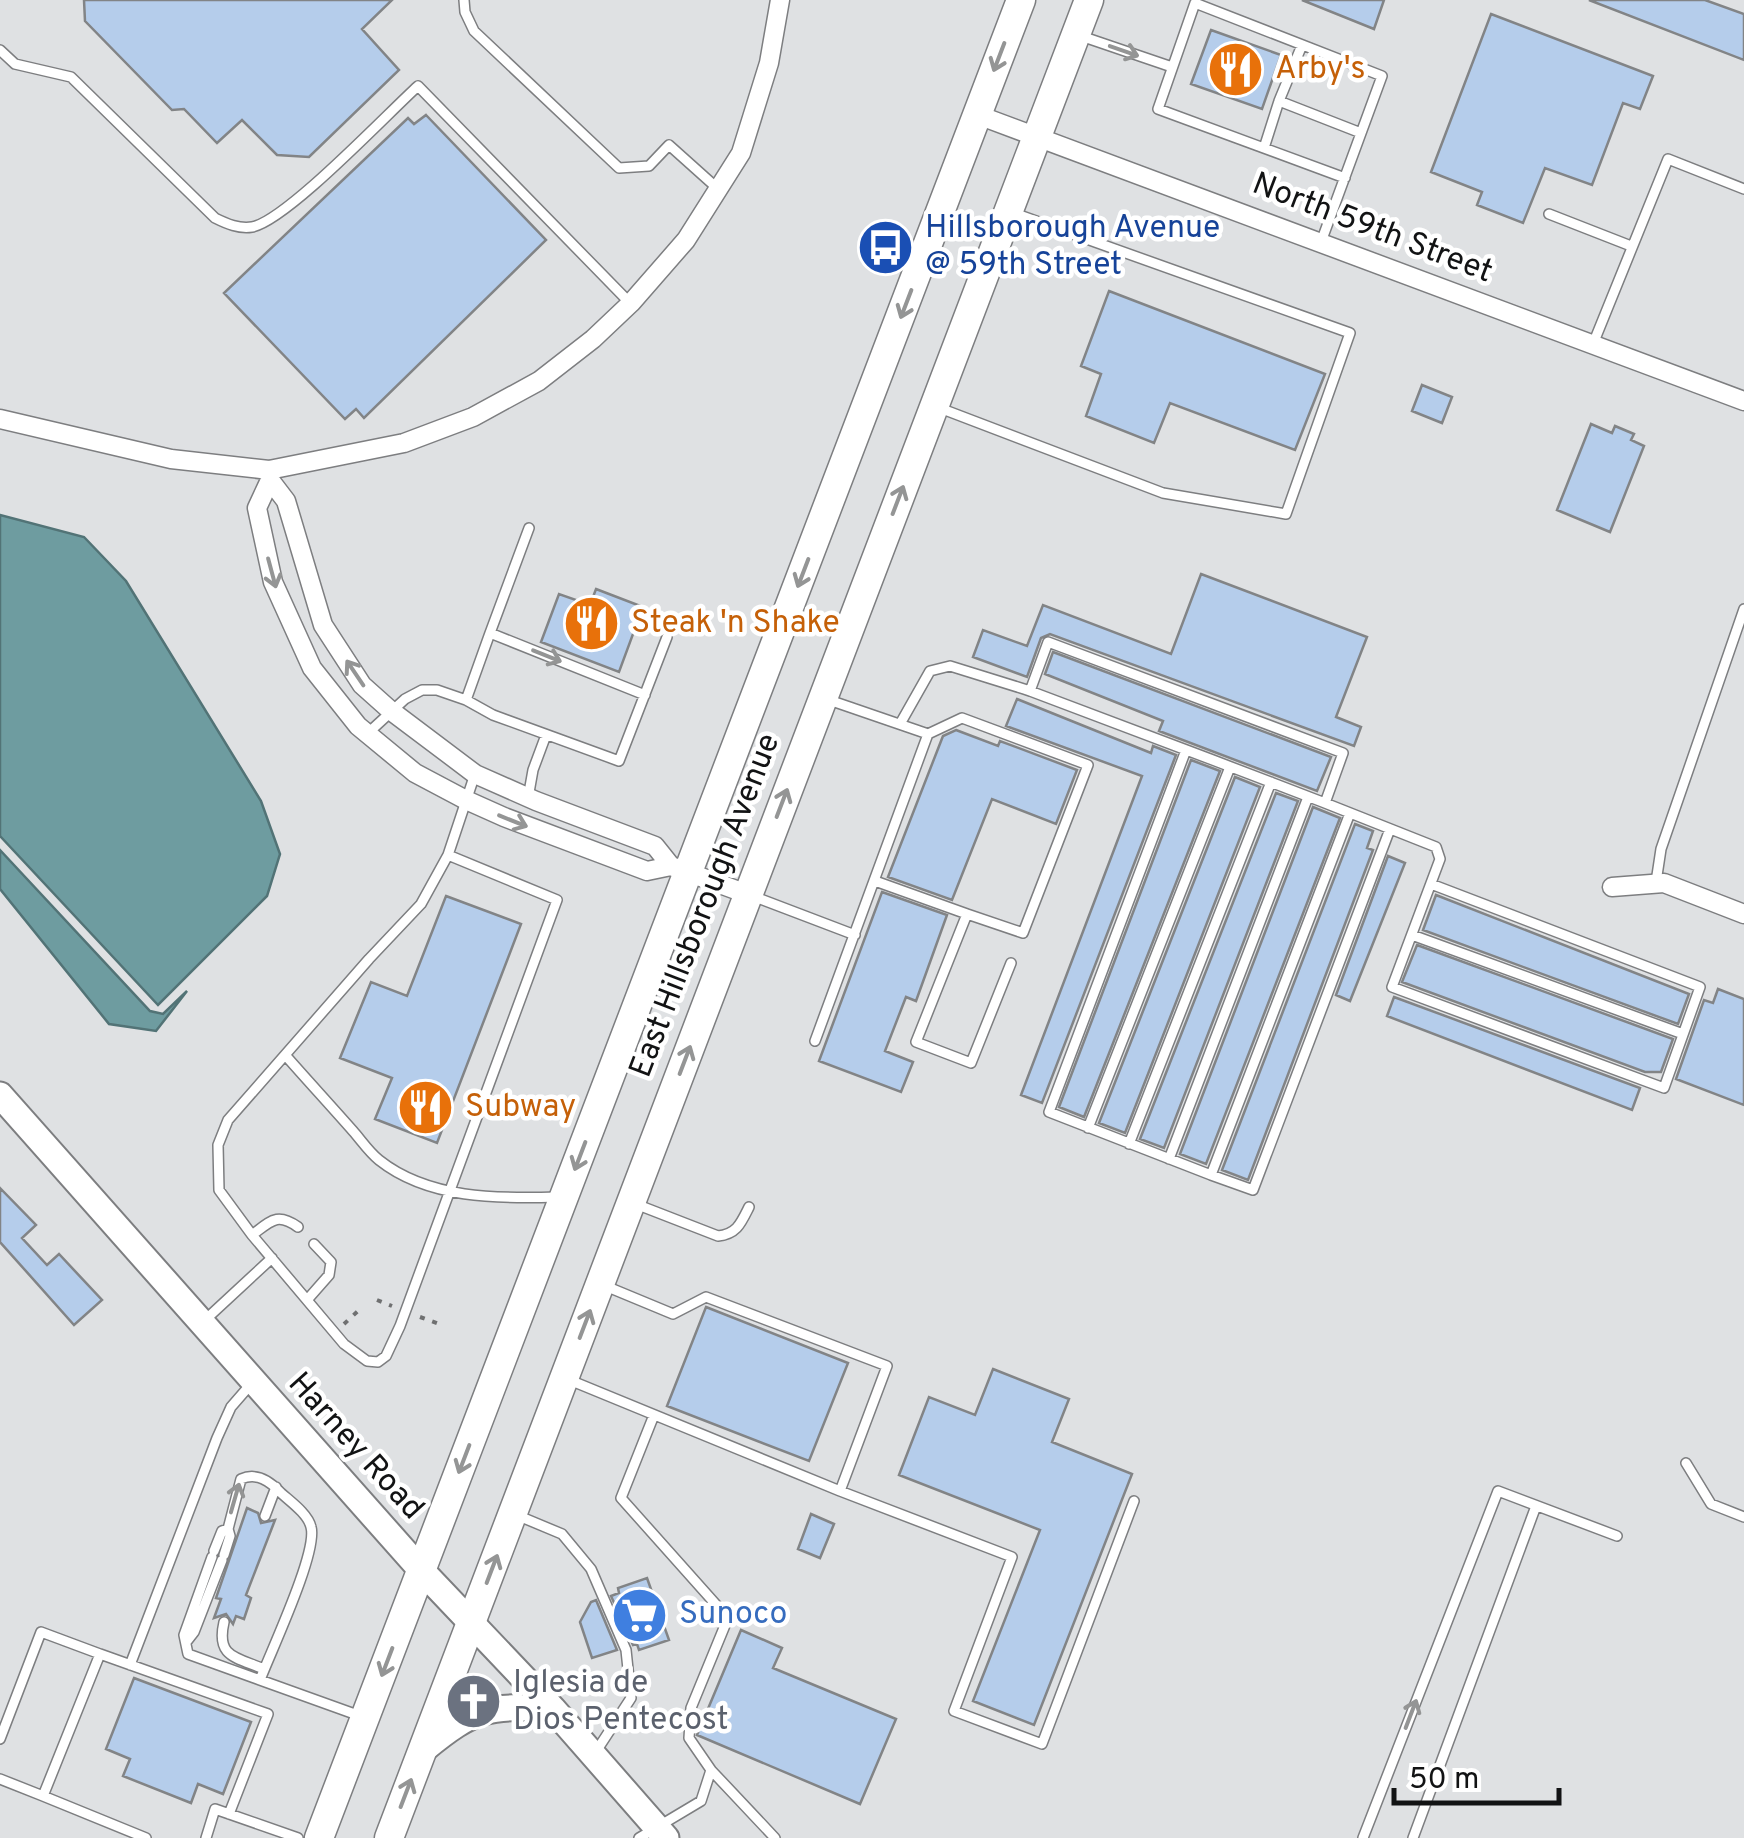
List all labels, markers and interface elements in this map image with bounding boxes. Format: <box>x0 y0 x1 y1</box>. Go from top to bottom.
restaurant icon: Arby's <box>1206 40 1266 100</box>
one-way arrow <box>989 42 1007 72</box>
one-way arrow <box>1108 43 1139 61</box>
place label: Arby's <box>1275 50 1366 90</box>
street label: North 59th Street <box>1246 165 1498 293</box>
place label: Hillsborough Avenue @ 59th Street <box>925 209 1220 286</box>
bus stop icon: Hillsborough Avenue @ 59th Street <box>856 217 916 277</box>
one-way arrow <box>895 288 913 318</box>
one-way arrow <box>891 485 909 516</box>
one-way arrow <box>793 556 811 587</box>
one-way arrow <box>264 557 282 588</box>
restaurant icon: Steak 'n Shake <box>562 594 622 654</box>
place label: Steak 'n Shake <box>631 604 840 644</box>
one-way arrow <box>531 648 562 666</box>
one-way arrow <box>345 660 366 688</box>
street label: East Hillsborough Avenue <box>622 728 790 1084</box>
one-way arrow <box>774 789 792 820</box>
one-way arrow <box>497 813 528 831</box>
one-way arrow <box>677 1046 695 1076</box>
restaurant icon: Subway <box>396 1078 456 1138</box>
place label: Subway <box>465 1088 576 1128</box>
one-way arrow <box>570 1140 588 1170</box>
one-way arrow <box>577 1309 595 1340</box>
street label: Harney Road <box>278 1365 432 1529</box>
one-way arrow <box>454 1444 472 1474</box>
one-way arrow <box>227 1483 246 1514</box>
one-way arrow <box>484 1555 502 1586</box>
supermarket icon: Sunoco <box>610 1585 670 1645</box>
place label: Sunoco <box>679 1595 787 1635</box>
one-way arrow <box>376 1647 394 1677</box>
place label: Iglesia de Dios Pentecost <box>513 1664 729 1741</box>
church icon: Iglesia de Dios Pentecost <box>444 1672 504 1732</box>
one-way arrow <box>1404 1700 1422 1730</box>
scale bar <box>1394 1743 1559 1805</box>
text: 50 m <box>1409 1762 1479 1799</box>
one-way arrow <box>399 1779 417 1809</box>

